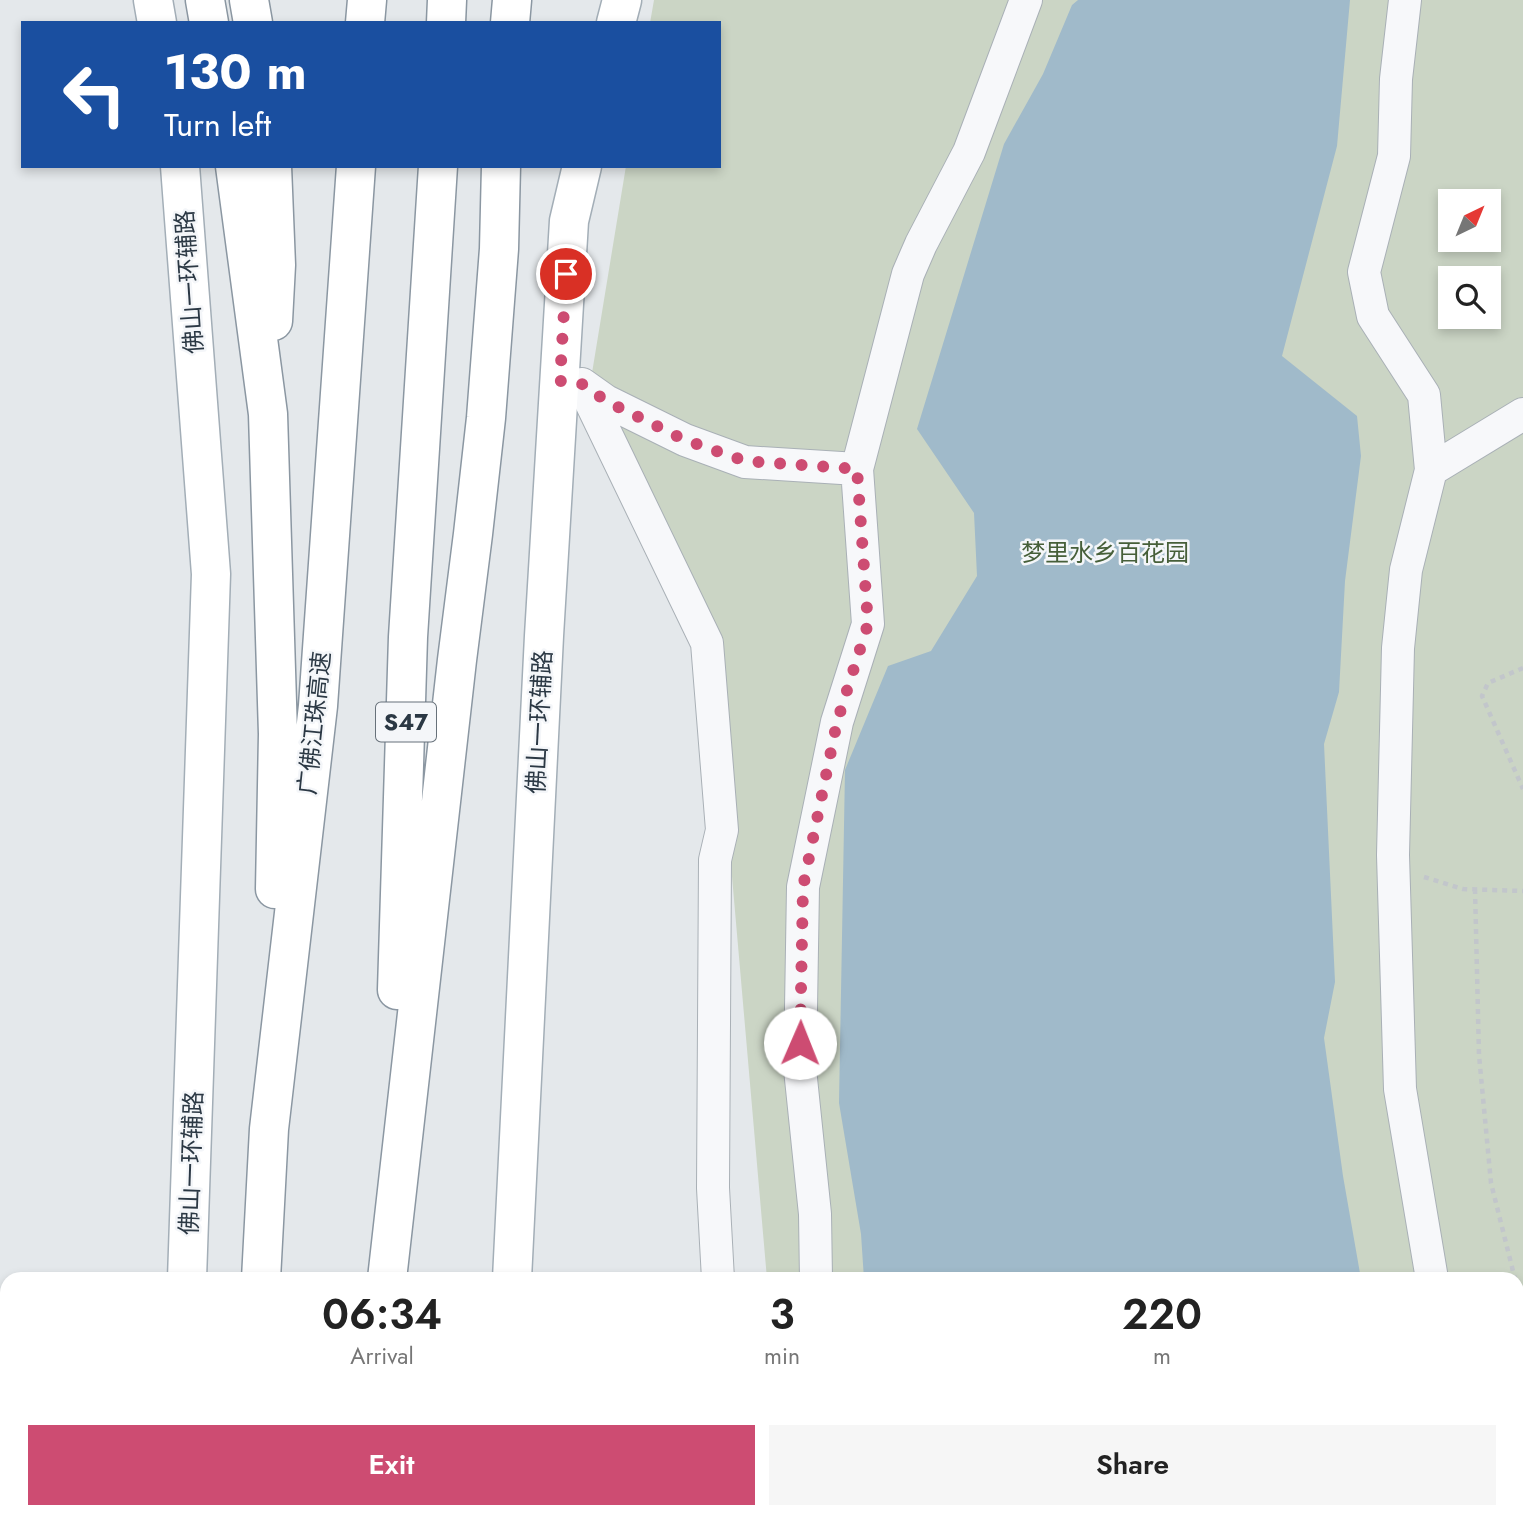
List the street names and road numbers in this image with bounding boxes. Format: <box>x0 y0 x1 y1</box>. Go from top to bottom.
street label: 佛山一环辅路 <box>167 209 211 355</box>
street label: 佛山一环辅路 <box>518 649 560 795</box>
street label: 广佛江珠高速 <box>289 650 339 796</box>
road number: S47 <box>376 702 436 742</box>
street label: 佛山一环辅路 <box>171 1090 211 1236</box>

